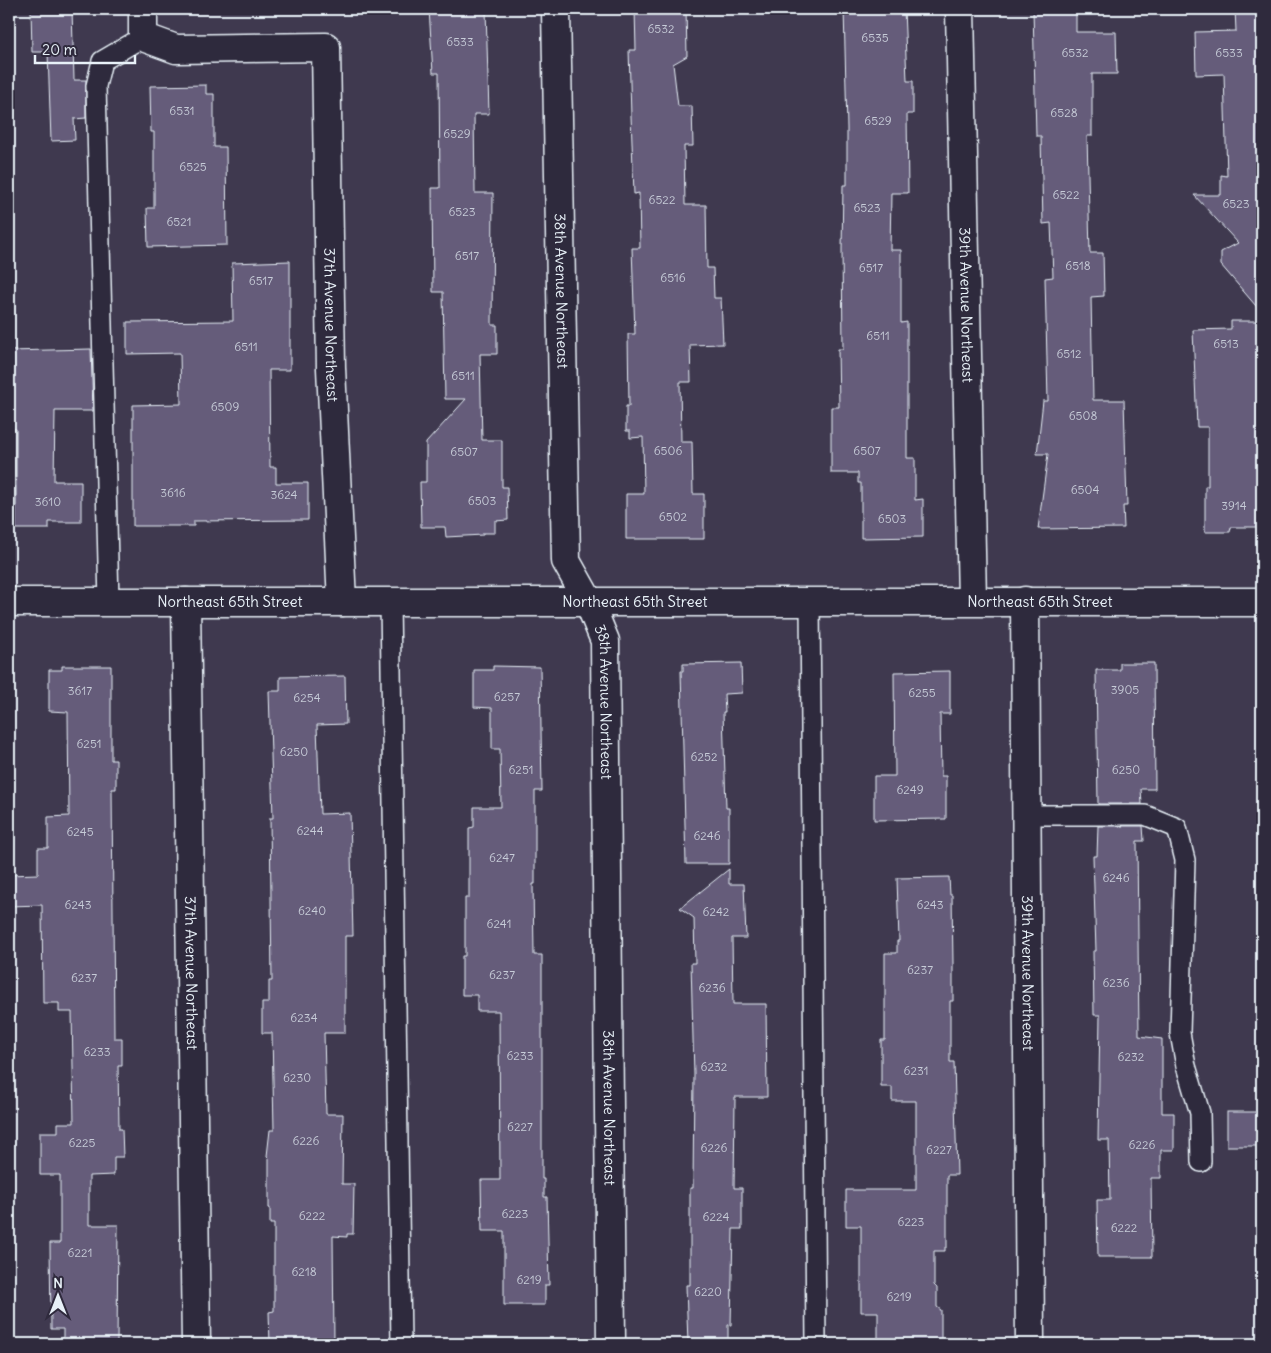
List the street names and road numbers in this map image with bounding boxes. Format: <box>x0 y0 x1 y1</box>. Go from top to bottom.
street label: 38th Avenue Northeast <box>551 213 573 369</box>
street label: 39th Avenue Northeast <box>955 227 978 383</box>
street label: 37th Avenue Northeast <box>320 248 343 402</box>
street label: Northeast 65th Street <box>157 592 303 611</box>
street label: Northeast 65th Street <box>562 592 708 611</box>
street label: Northeast 65th Street <box>967 592 1113 611</box>
street label: 38th Avenue Northeast <box>590 621 616 780</box>
street label: 39th Avenue Northeast <box>1018 895 1038 1051</box>
street label: 37th Avenue Northeast <box>181 896 202 1050</box>
street label: 38th Avenue Northeast <box>599 1030 620 1186</box>

